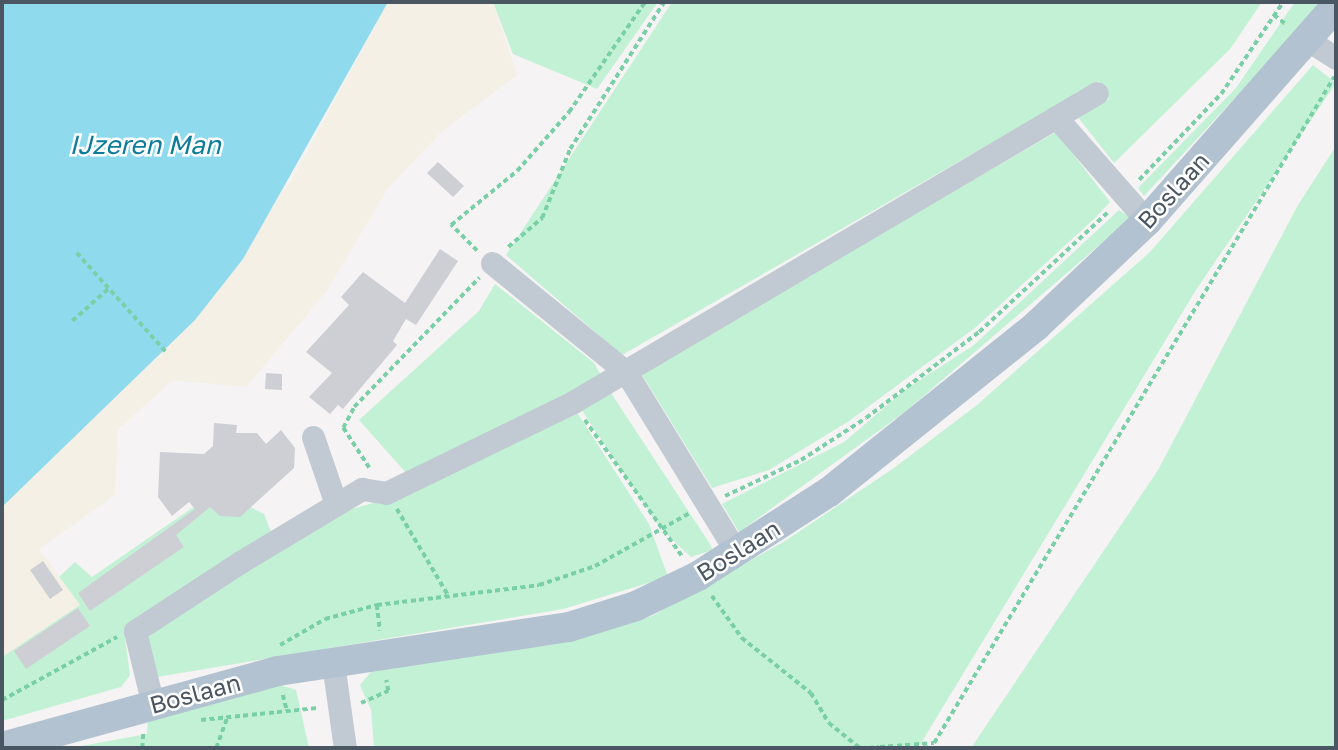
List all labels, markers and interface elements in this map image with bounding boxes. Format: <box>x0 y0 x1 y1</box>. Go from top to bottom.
water label: IJzeren Man <box>69 129 221 161</box>
street label: Boslaan <box>1131 146 1215 234</box>
street label: Boslaan <box>691 513 785 587</box>
street label: Boslaan <box>146 667 244 719</box>

